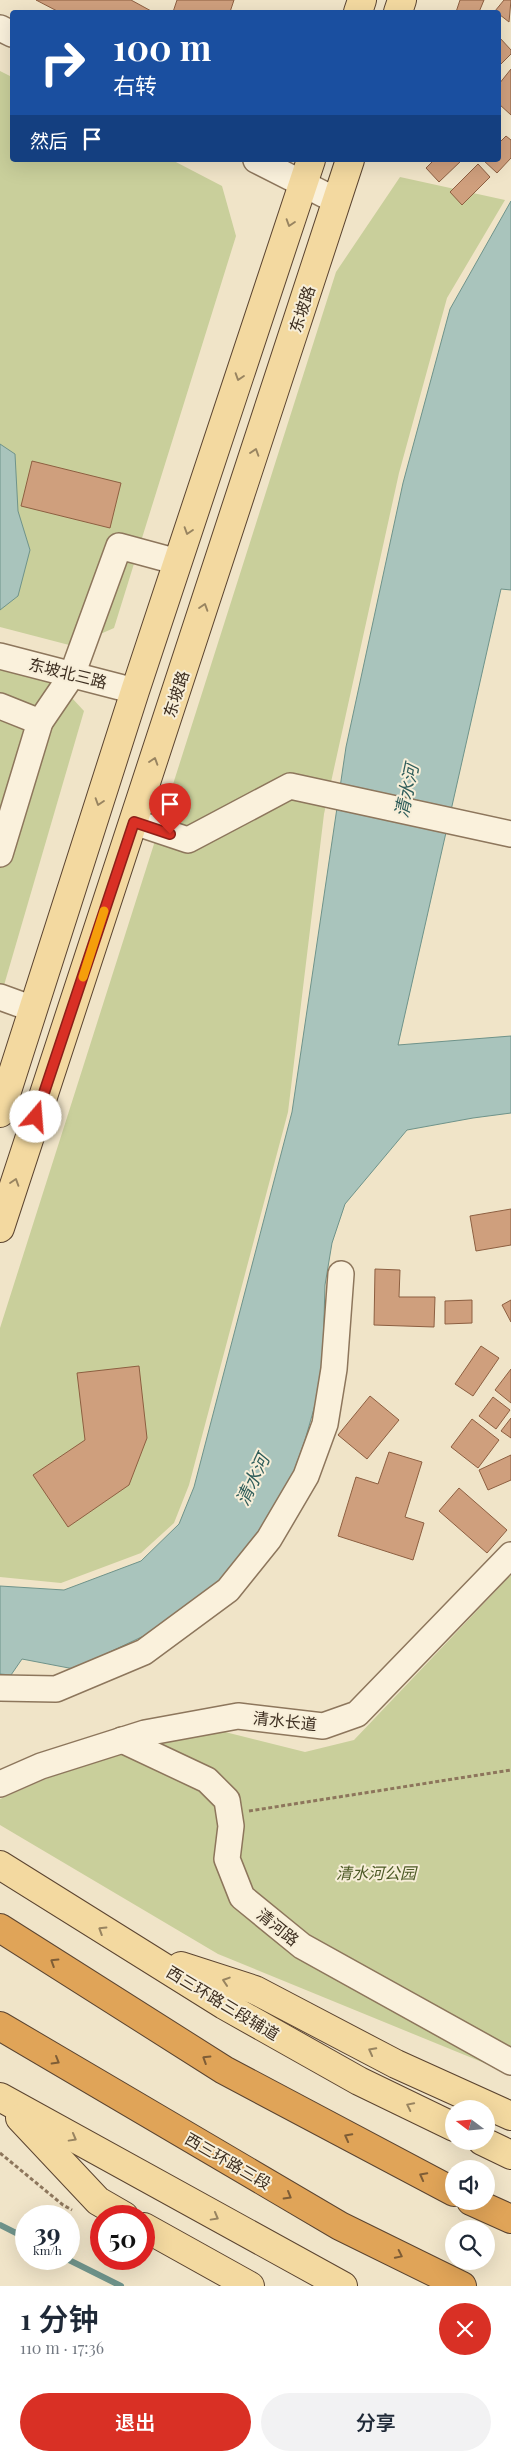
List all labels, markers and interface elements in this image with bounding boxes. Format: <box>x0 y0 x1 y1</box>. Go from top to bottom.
text: 100 m <box>113 23 211 70</box>
icon: right <box>30 30 95 95</box>
text: 右转 <box>113 70 157 100</box>
icon: arrive <box>78 125 106 153</box>
text: 然后 <box>30 127 68 153</box>
one-way arrow <box>286 218 296 227</box>
street label: 东坡路 <box>284 283 319 335</box>
one-way arrow <box>235 373 245 381</box>
one-way arrow <box>249 449 259 457</box>
one-way arrow <box>184 527 194 535</box>
one-way arrow <box>198 603 208 611</box>
street label: 东坡北三路 <box>27 653 109 692</box>
street label: 东坡路 <box>158 668 193 720</box>
one-way arrow <box>148 758 158 766</box>
water label: 清水河 <box>389 759 424 820</box>
pin <box>149 783 191 834</box>
icon: arrive <box>156 790 184 818</box>
one-way arrow <box>95 798 105 806</box>
position arrow <box>9 1090 61 1142</box>
one-way arrow <box>10 1178 20 1186</box>
water label: 清水河 <box>230 1447 276 1509</box>
street label: 清水长道 <box>252 1707 318 1734</box>
park label: 清水河公园 <box>336 1862 418 1883</box>
street label: 清河路 <box>253 1903 304 1950</box>
one-way arrow <box>98 1926 107 1936</box>
one-way arrow <box>50 1959 59 1969</box>
street label: 西三环路三段辅道 <box>163 1961 284 2045</box>
one-way arrow <box>222 1976 230 1986</box>
one-way arrow <box>368 2047 377 2057</box>
one-way arrow <box>51 2055 60 2065</box>
one-way arrow <box>202 2055 211 2065</box>
north arrow <box>445 2100 495 2150</box>
map controls <box>445 2100 495 2270</box>
one-way arrow <box>406 2102 415 2112</box>
street label: 西三环路三段 <box>181 2127 275 2194</box>
one-way arrow <box>68 2132 77 2142</box>
one-way arrow <box>345 2133 354 2143</box>
button: sound <box>445 2160 495 2210</box>
one-way arrow <box>419 2172 428 2182</box>
one-way arrow <box>282 2189 291 2199</box>
speed limit sign: 50 <box>90 2205 155 2270</box>
one-way arrow <box>210 2211 219 2221</box>
text: 39 <box>34 2215 61 2248</box>
button: search <box>445 2220 495 2270</box>
text: km/h <box>33 2242 62 2258</box>
one-way arrow <box>394 2249 403 2260</box>
text: 1 分钟 <box>20 2298 99 2338</box>
button: close <box>439 2303 491 2355</box>
text: 110 m · 17:36 <box>20 2337 104 2358</box>
button: 退出 <box>20 2393 251 2451</box>
button: 分享 <box>261 2393 491 2451</box>

